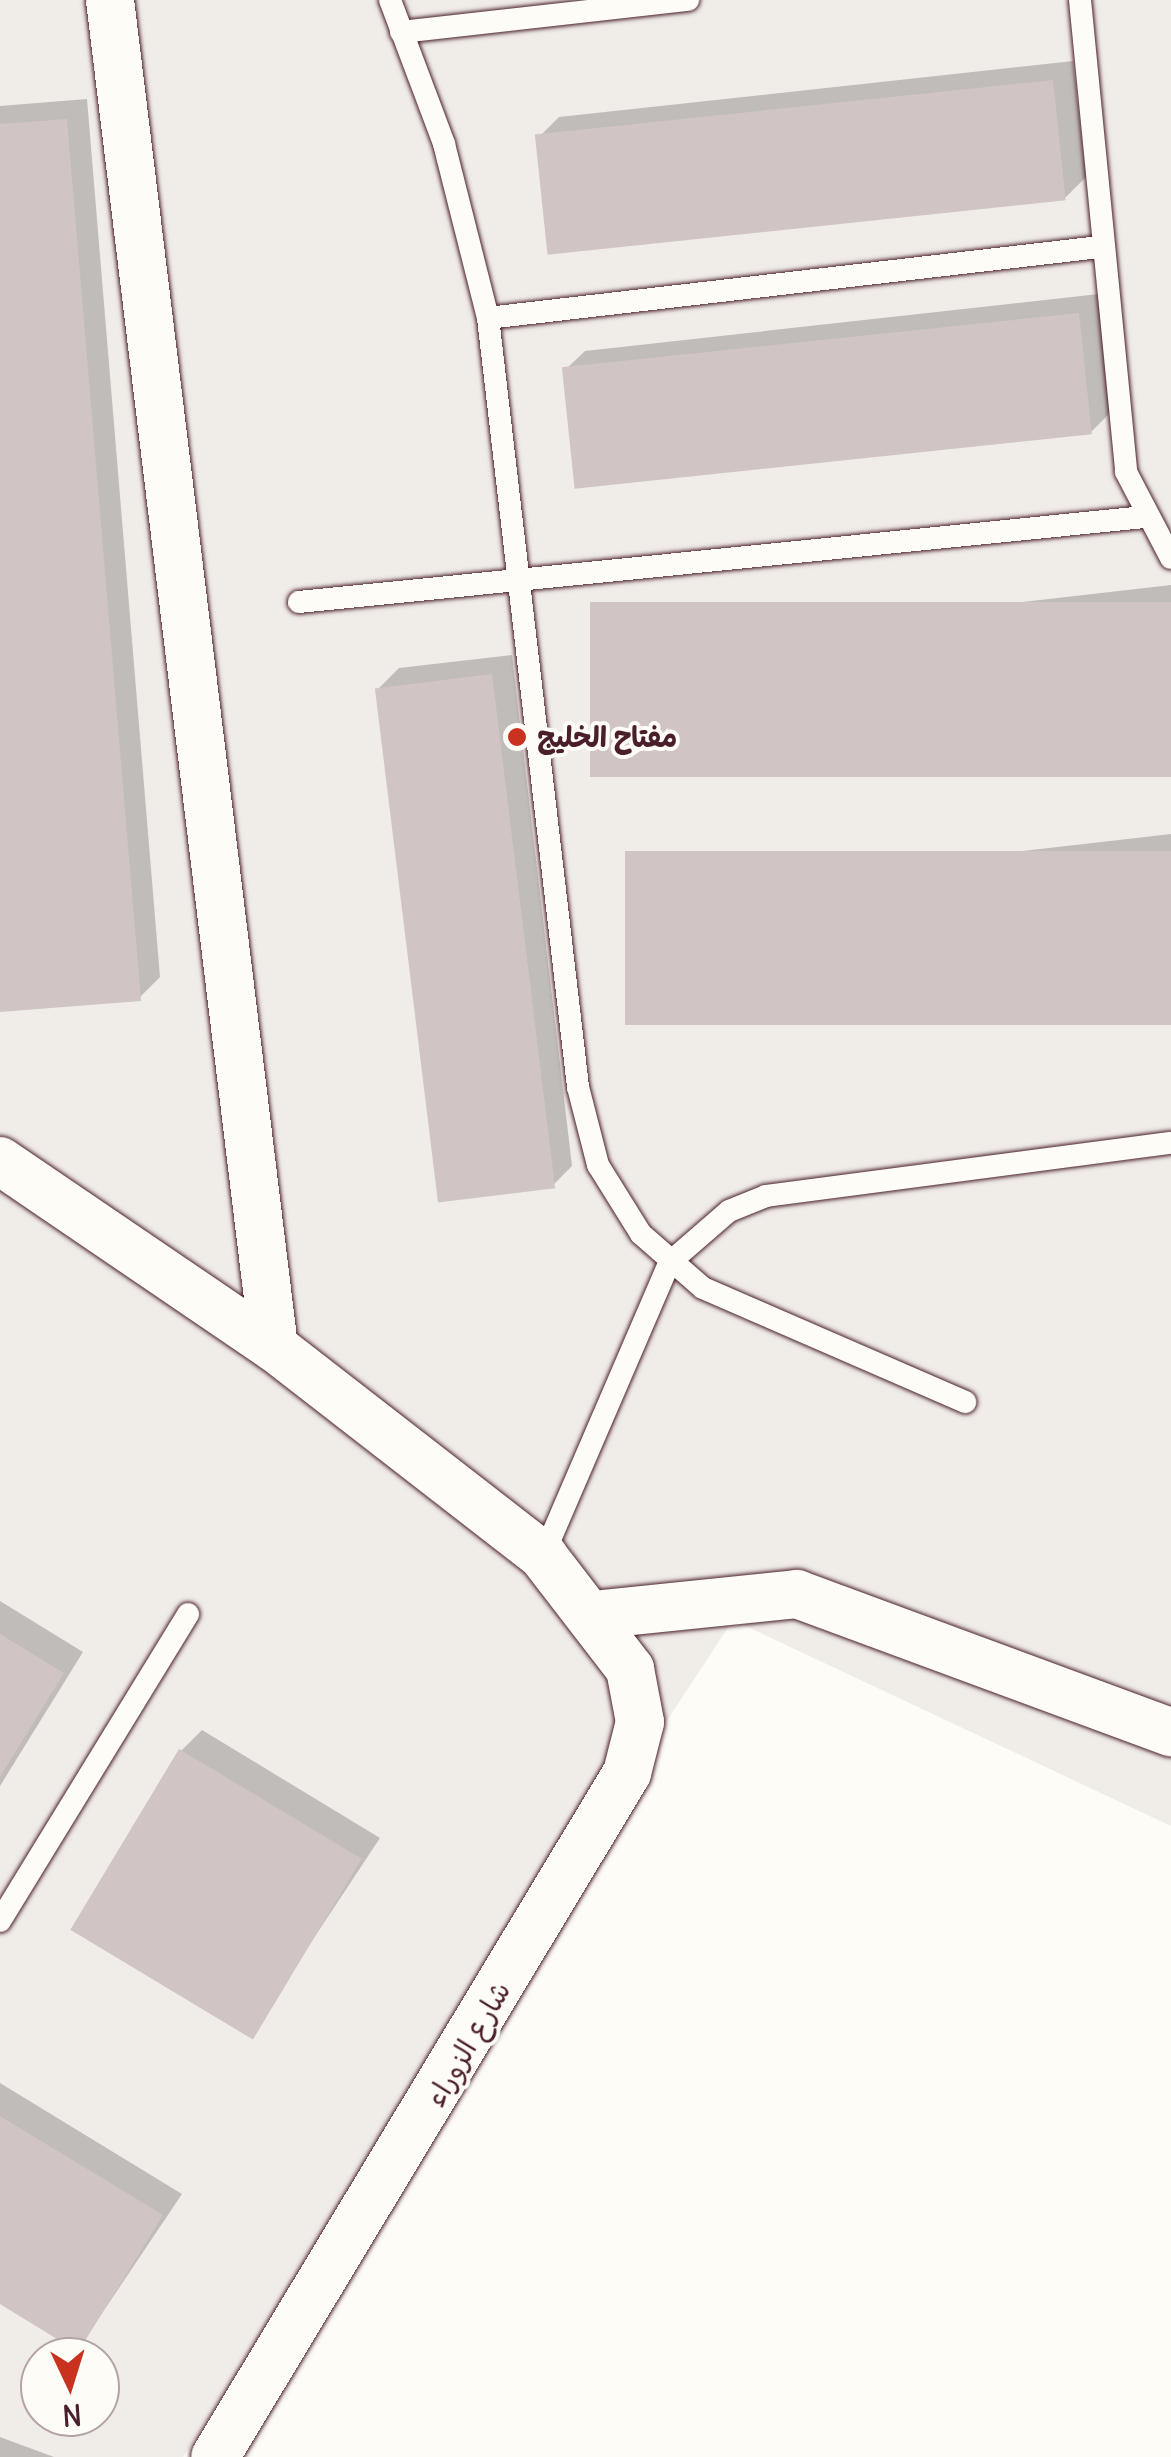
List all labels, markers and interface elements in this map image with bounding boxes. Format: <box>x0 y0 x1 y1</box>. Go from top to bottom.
place label: مفتاح الخليج <box>537 720 677 754</box>
marker: مفتاح الخليج <box>506 726 528 748</box>
street label: شارع الزوراء <box>419 1975 517 2113</box>
north arrow <box>20 2337 120 2437</box>
text: N <box>61 2396 83 2434</box>

